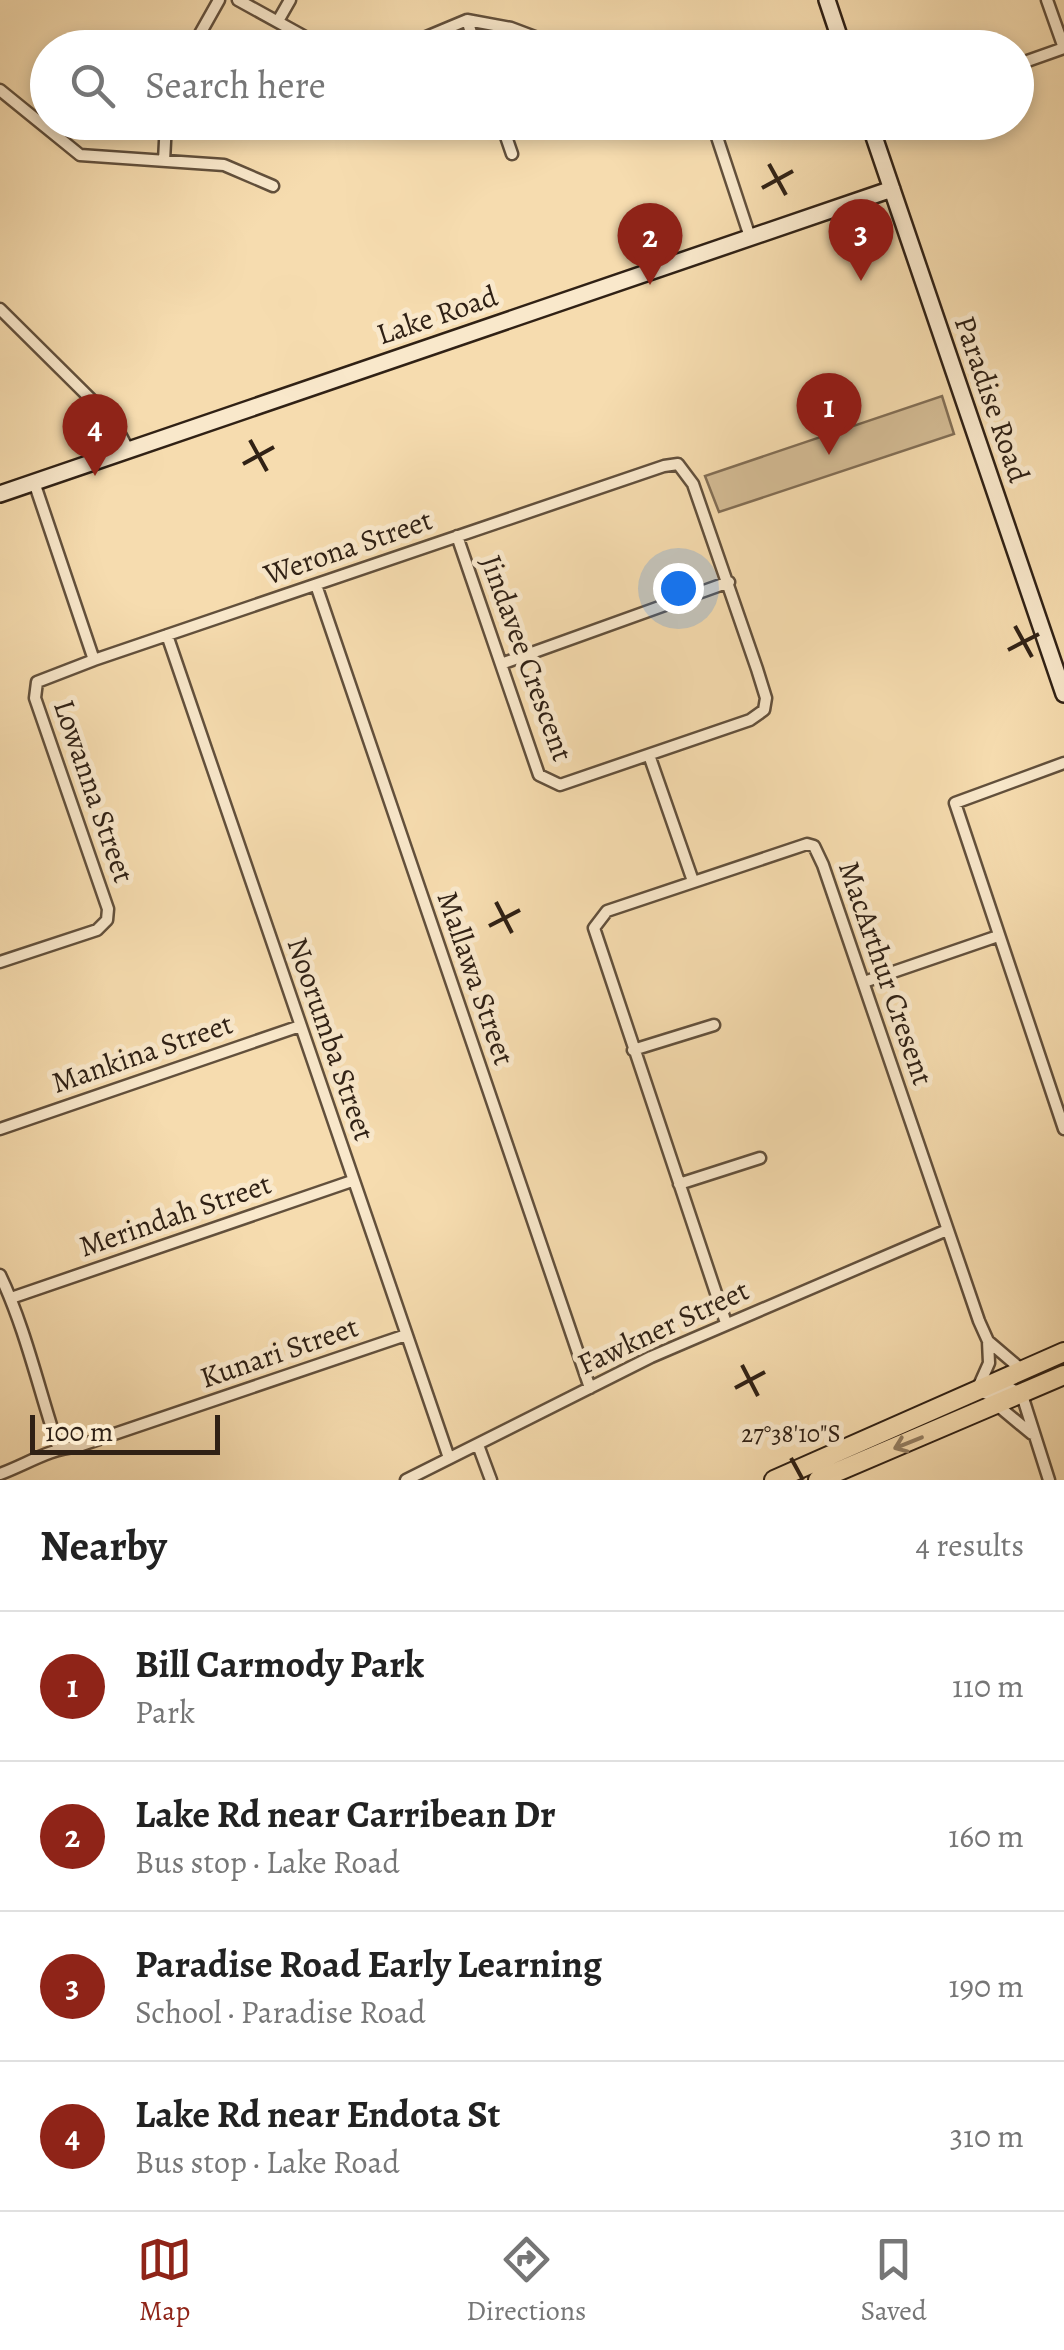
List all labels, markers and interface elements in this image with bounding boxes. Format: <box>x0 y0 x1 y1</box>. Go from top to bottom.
search box <box>30 30 1034 140</box>
icon: search <box>65 58 120 113</box>
text: Search here <box>145 59 326 111</box>
pin: 3 <box>828 198 894 281</box>
pin: 2 <box>618 202 682 285</box>
street label: Lake Road <box>371 275 504 354</box>
street label: Paradise Road <box>945 310 1039 488</box>
pin: 1 <box>796 372 862 455</box>
pin: 4 <box>62 394 128 476</box>
street label: Werona Street <box>258 500 438 595</box>
street label: Jindavee Crescent <box>471 550 583 767</box>
your location <box>653 563 704 614</box>
street label: Lowanna Street <box>44 694 144 888</box>
street label: MacArthur Cresent <box>829 856 943 1090</box>
street label: Mallawa Street <box>428 886 524 1070</box>
street label: Noorumba Street <box>278 932 385 1146</box>
street label: Mankina Street <box>46 1003 238 1103</box>
street label: Merindah Street <box>74 1163 276 1267</box>
street label: Fawkner Street <box>571 1270 755 1384</box>
street label: Kunari Street <box>195 1306 363 1398</box>
scale bar <box>30 1410 220 1454</box>
text: 100 m <box>45 1413 113 1451</box>
text: 27°38'10"S <box>741 1417 841 1451</box>
one-way arrow <box>893 1435 924 1453</box>
text: Nearby <box>40 1517 167 1574</box>
text: 4 results <box>915 1523 1024 1567</box>
text: Bill Carmody Park <box>135 1638 424 1690</box>
text: 1 <box>67 1664 78 1708</box>
text: 110 m <box>952 1664 1024 1708</box>
text: Park <box>135 1690 195 1734</box>
text: Lake Rd near Carribean Dr <box>135 1788 556 1840</box>
text: 2 <box>65 1814 80 1858</box>
text: 160 m <box>948 1814 1024 1858</box>
text: Bus stop · Lake Road <box>135 1840 400 1884</box>
text: Paradise Road Early Learning <box>135 1938 602 1990</box>
text: 3 <box>66 1964 79 2008</box>
text: 190 m <box>948 1964 1024 2008</box>
text: School · Paradise Road <box>135 1990 426 2034</box>
text: Lake Rd near Endota St <box>135 2088 500 2140</box>
text: 4 <box>65 2114 80 2158</box>
text: 310 m <box>950 2114 1024 2158</box>
text: Bus stop · Lake Road <box>135 2140 400 2184</box>
tab: Map <box>137 2232 192 2330</box>
tab: Directions <box>466 2232 586 2330</box>
tab: Saved <box>861 2232 927 2330</box>

